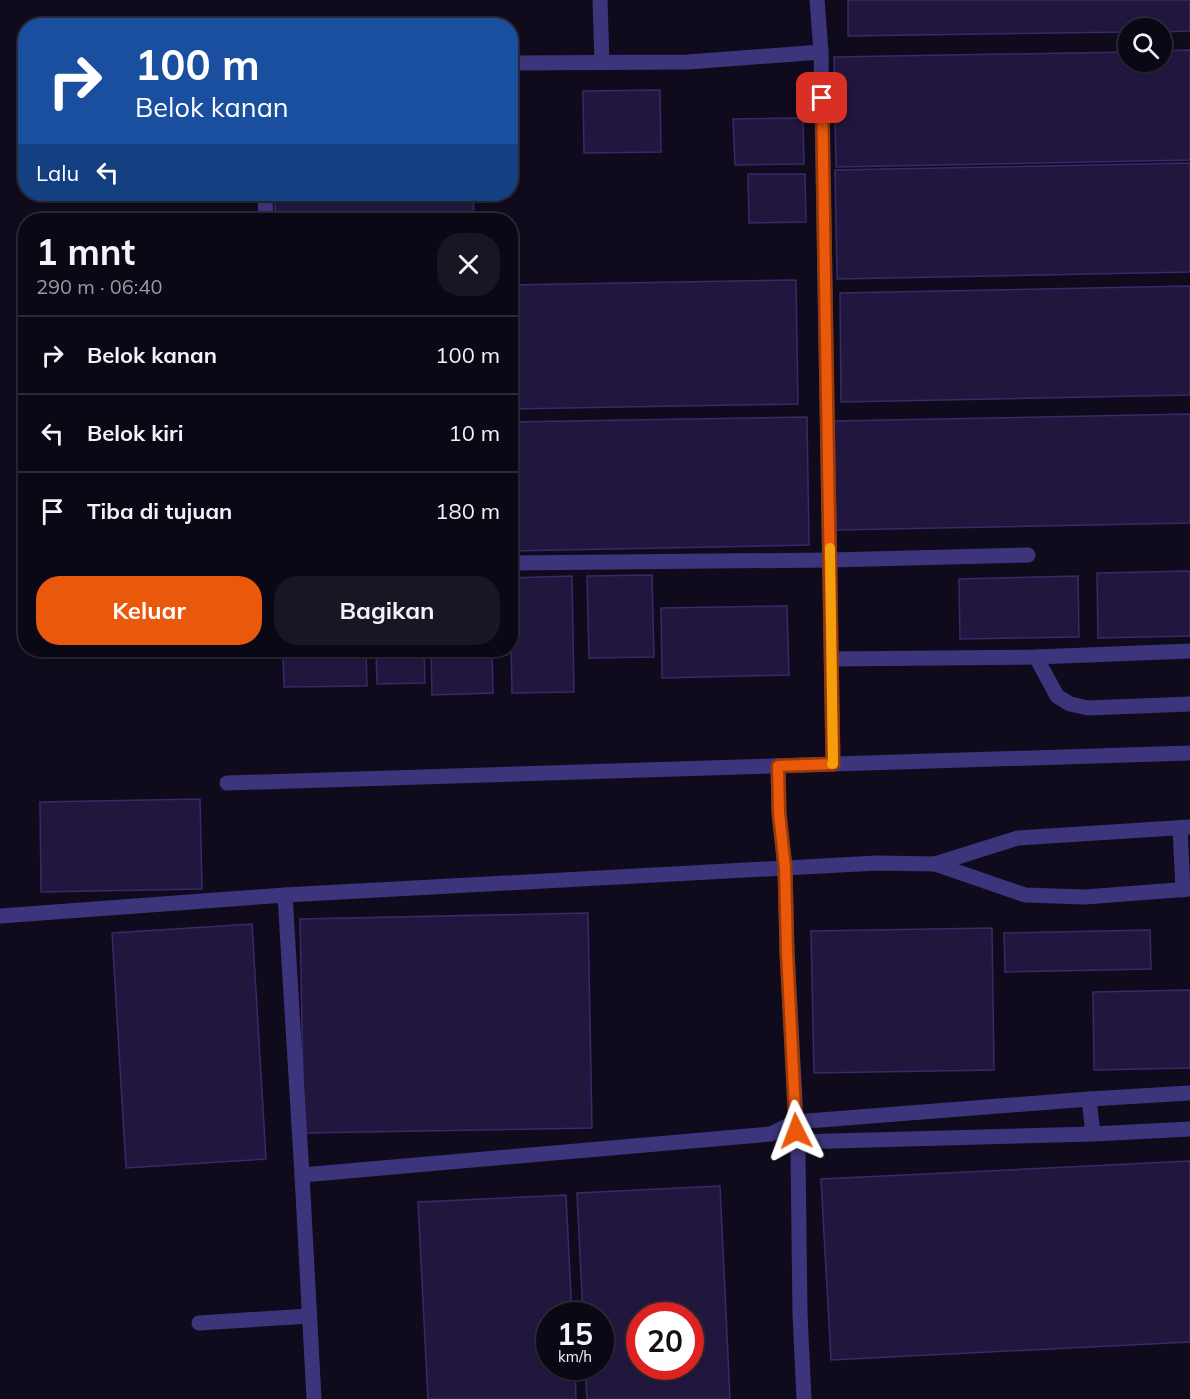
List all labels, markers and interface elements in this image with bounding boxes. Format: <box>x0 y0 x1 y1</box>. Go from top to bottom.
map controls <box>1118 18 1172 72</box>
button: search <box>1118 18 1172 72</box>
text: 100 m <box>135 38 260 91</box>
icon: right <box>36 42 114 120</box>
pin <box>796 72 847 123</box>
icon: arrive <box>805 81 838 114</box>
text: Belok kanan <box>135 90 289 124</box>
icon: left <box>91 156 124 189</box>
text: Lalu <box>36 159 79 187</box>
text: 1 mnt <box>36 229 135 274</box>
button: close <box>437 233 500 296</box>
text: 290 m · 06:40 <box>36 274 162 299</box>
icon: right <box>36 339 69 372</box>
text: Belok kanan <box>87 341 217 369</box>
text: 100 m <box>435 341 500 369</box>
icon: left <box>36 417 69 450</box>
text: Belok kiri <box>87 419 183 447</box>
text: 10 m <box>449 419 500 447</box>
icon: arrive <box>36 495 69 528</box>
text: Tiba di tujuan <box>87 497 232 525</box>
text: 180 m <box>435 497 500 525</box>
button: Keluar <box>36 576 262 645</box>
button: Bagikan <box>274 576 500 645</box>
position arrow <box>764 1099 828 1163</box>
speed limit sign: 20 <box>626 1302 704 1380</box>
text: 15 <box>557 1315 593 1353</box>
text: km/h <box>558 1347 592 1366</box>

